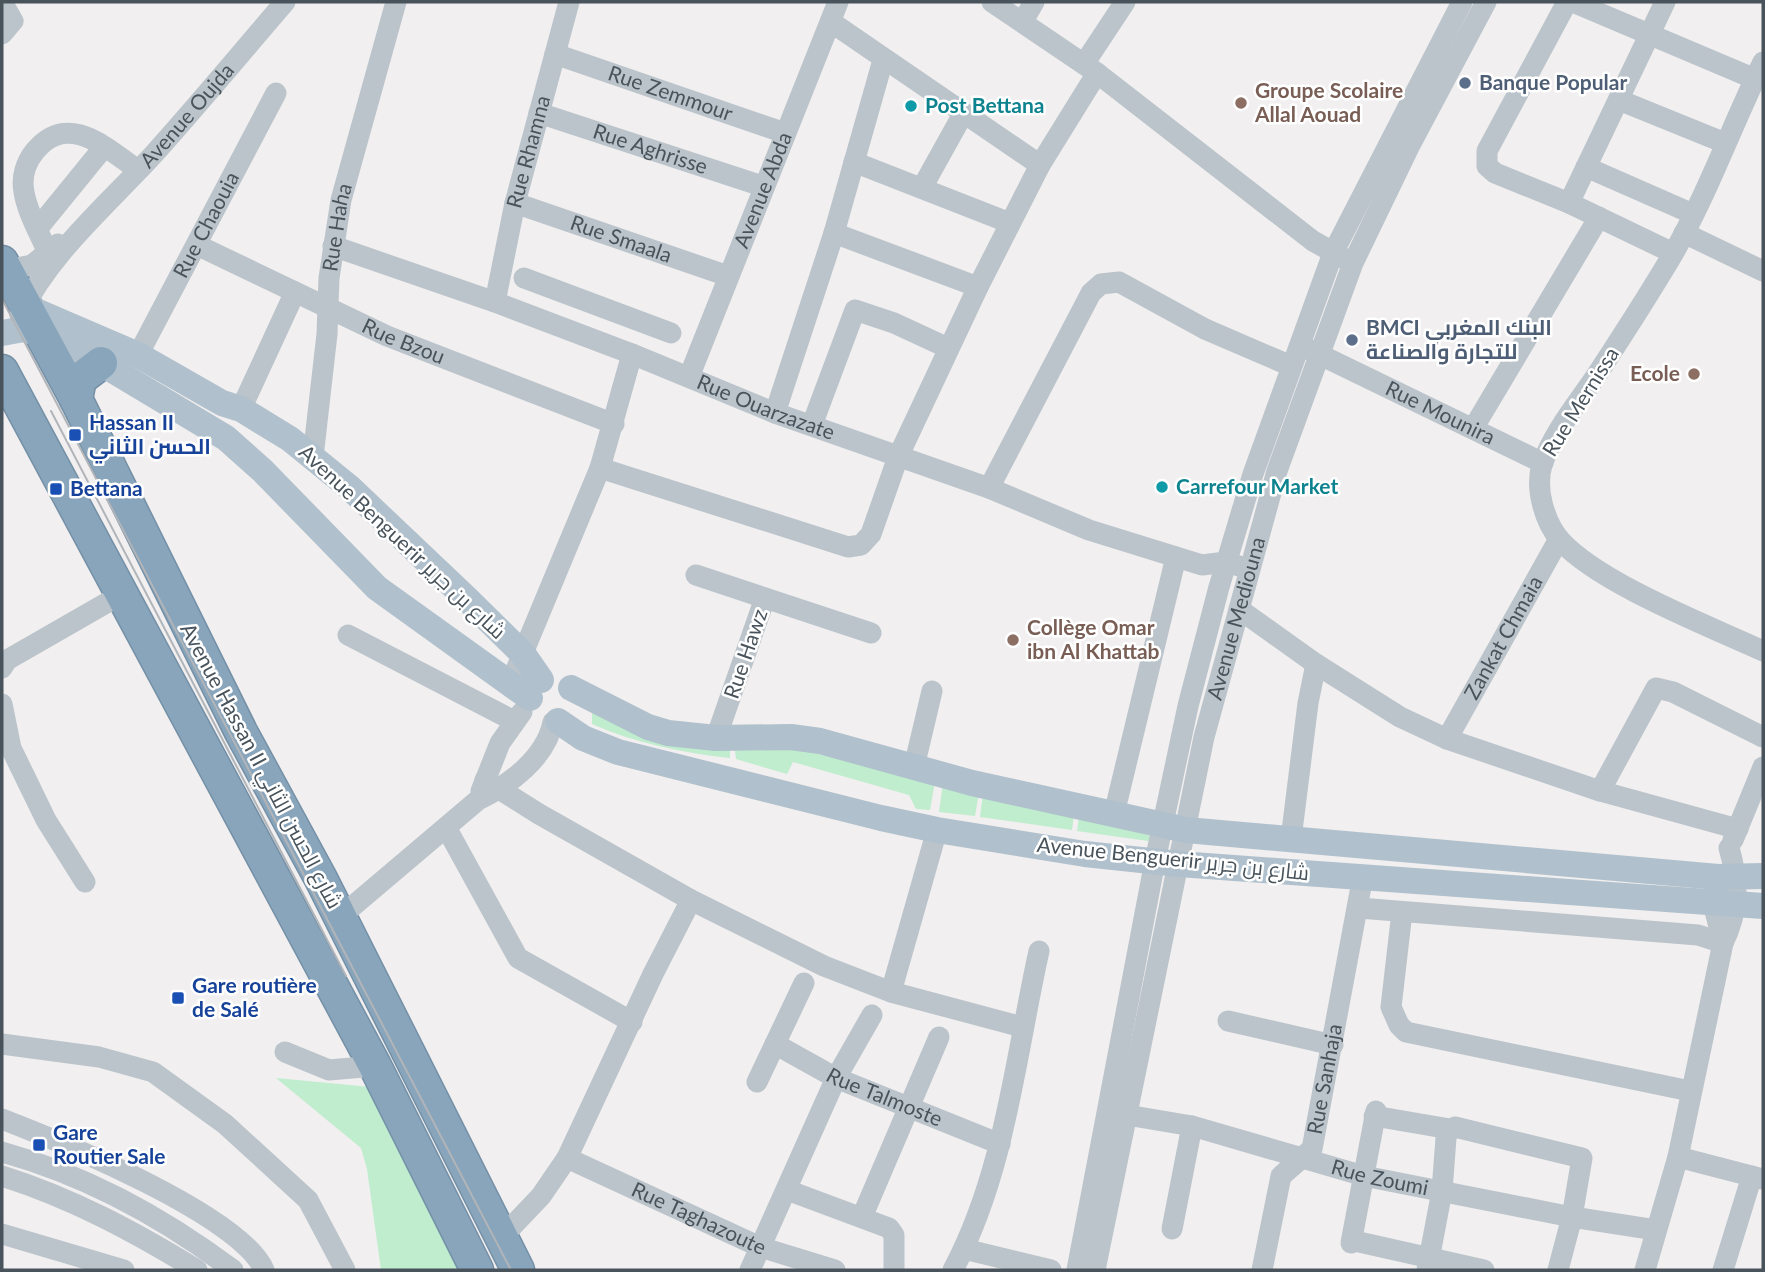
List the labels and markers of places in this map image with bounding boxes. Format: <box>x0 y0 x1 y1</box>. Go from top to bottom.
place label: Banque Popular <box>1479 69 1627 94</box>
marker: Banque Popular <box>1457 75 1473 91</box>
place label: Groupe Scolaire Allal Aouad <box>1254 77 1403 126</box>
place label: Post Bettana <box>925 92 1044 117</box>
marker: Groupe Scolaire Allal Aouad <box>1233 95 1249 111</box>
marker: Post Bettana <box>903 98 919 114</box>
place label: BMCI البنك المغربي للتجارة والصناعة <box>1366 314 1552 365</box>
marker: BMCI البنك المغربي للتجارة والصناعة <box>1344 332 1360 348</box>
place label: Ecole <box>1630 360 1680 385</box>
marker: Ecole <box>1686 366 1702 382</box>
place label: Hassan II الحسن الثاني <box>89 409 211 464</box>
marker: Hassan II الحسن الثاني <box>67 427 83 443</box>
place label: Carrefour Market <box>1176 473 1338 498</box>
place label: Bettana <box>70 475 143 500</box>
marker: Carrefour Market <box>1154 479 1170 495</box>
marker: Bettana <box>48 481 64 497</box>
place label: Collège Omar ibn Al Khattab <box>1027 614 1160 663</box>
marker: Collège Omar ibn Al Khattab <box>1005 632 1021 648</box>
place label: Gare routière de Salé <box>192 972 317 1021</box>
marker: Gare routière de Salé <box>170 990 186 1006</box>
place label: Gare Routier Sale <box>53 1119 165 1168</box>
marker: Gare Routier Sale <box>31 1137 47 1153</box>

